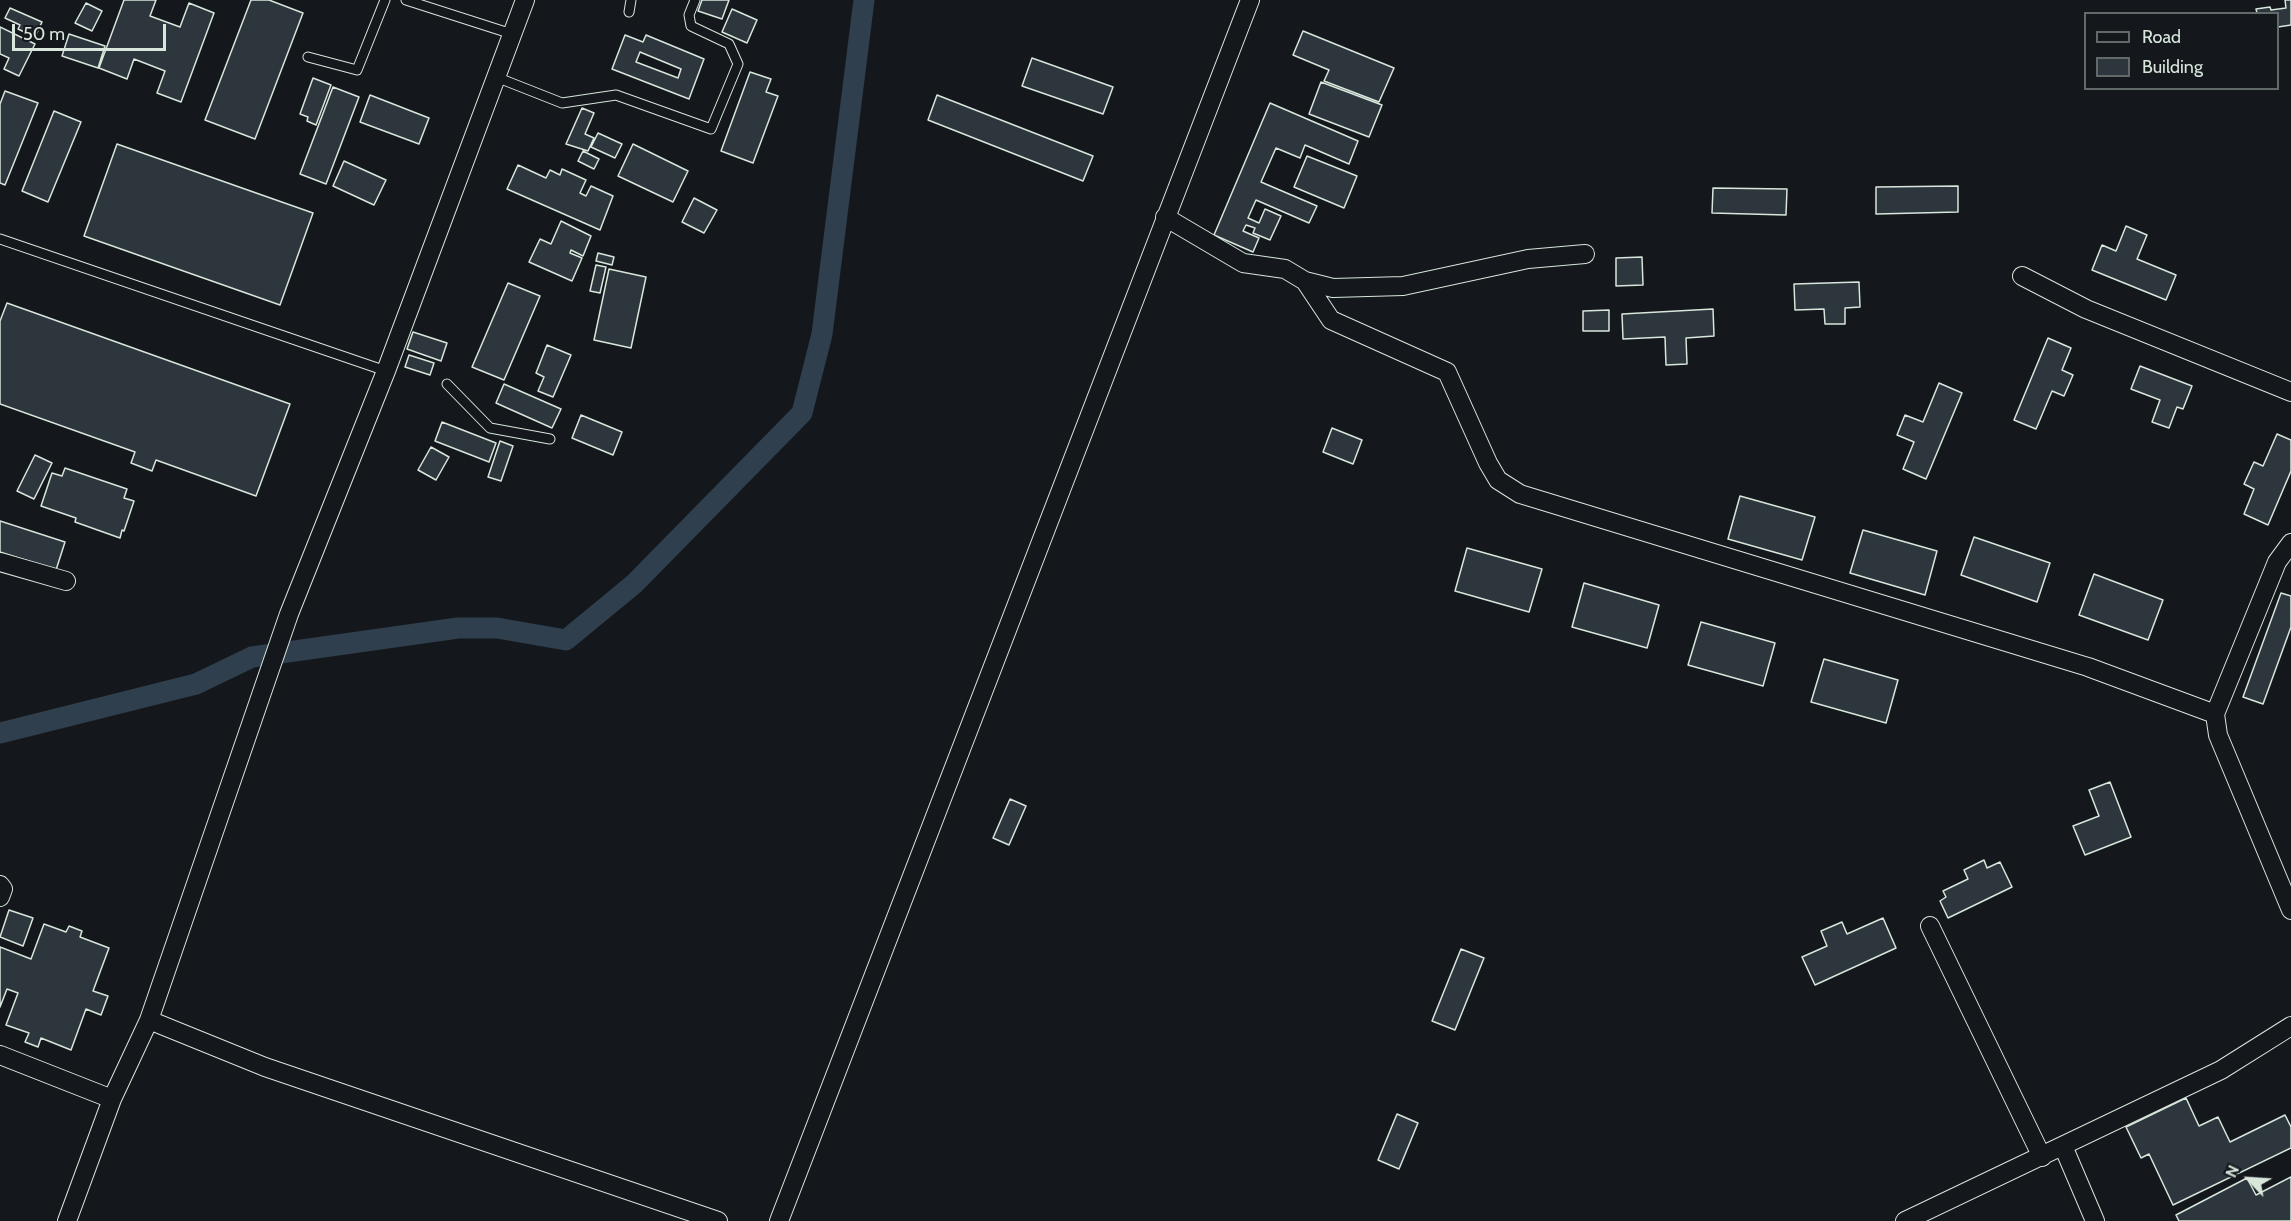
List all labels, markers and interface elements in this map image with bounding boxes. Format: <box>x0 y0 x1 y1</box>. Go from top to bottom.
scale bar <box>15 12 170 50</box>
legend <box>2084 12 2279 90</box>
text: 50 m <box>23 23 65 45</box>
text: Road <box>2142 26 2181 48</box>
text: Building <box>2142 56 2203 78</box>
north arrow <box>2219 1149 2279 1209</box>
text: N <box>2221 1162 2243 1180</box>

